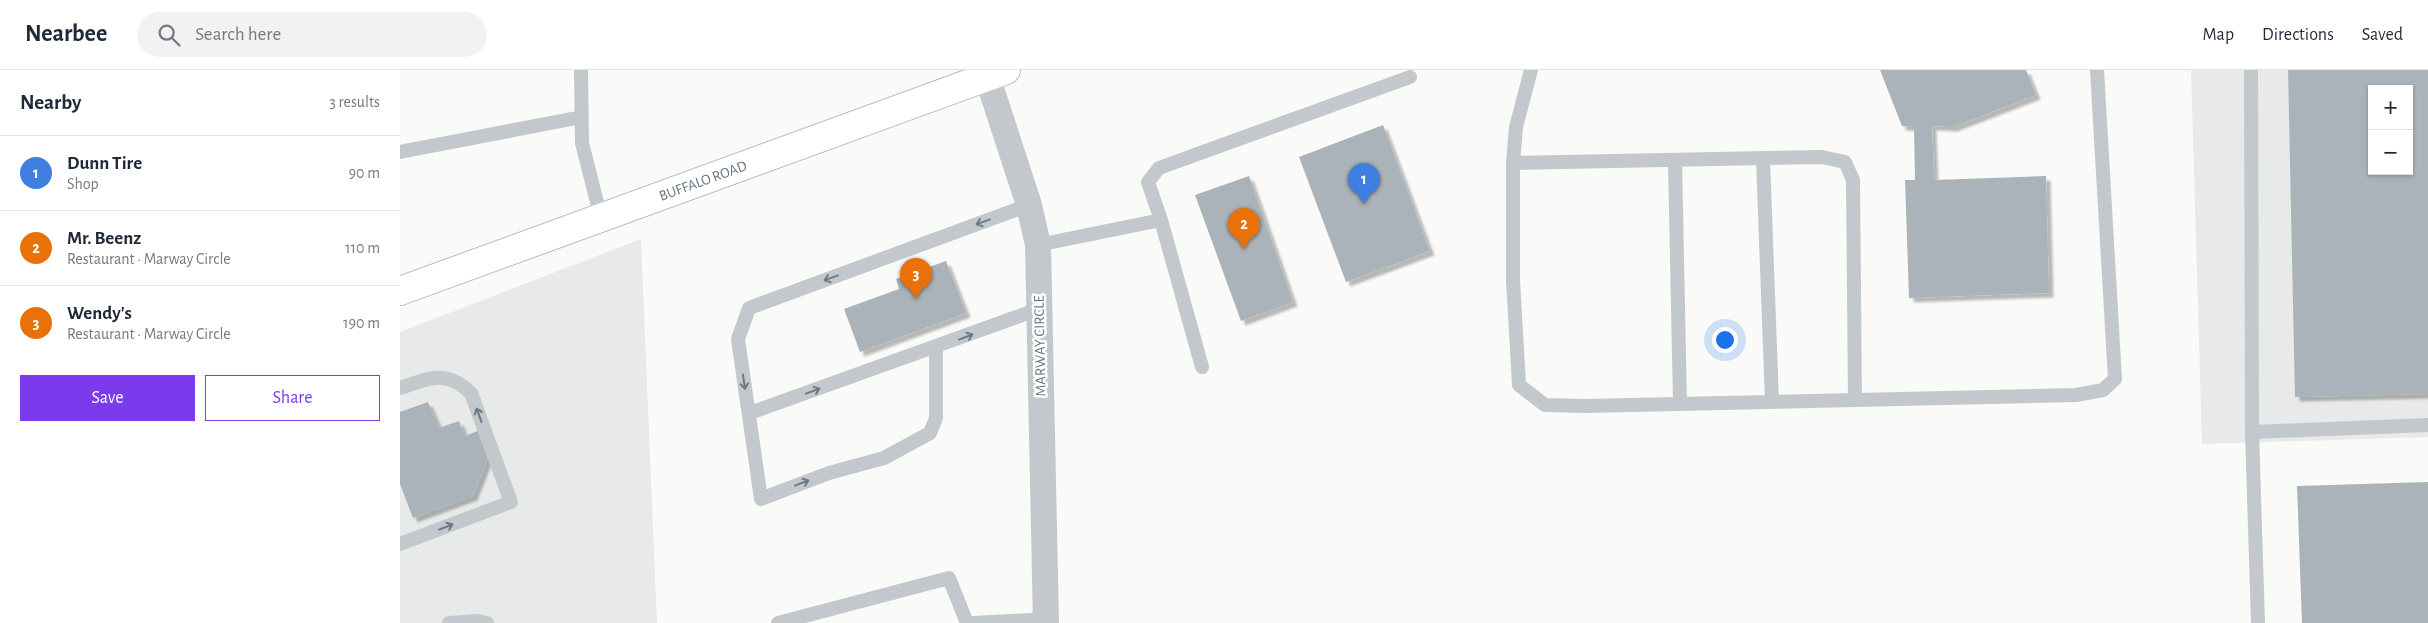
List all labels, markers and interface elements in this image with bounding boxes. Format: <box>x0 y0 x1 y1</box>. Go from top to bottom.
search box <box>137 12 487 57</box>
icon: search <box>155 21 183 49</box>
text: Nearbee <box>25 22 107 46</box>
text: Search here <box>195 25 281 44</box>
text: Map <box>2203 26 2234 44</box>
text: Directions <box>2262 26 2334 44</box>
text: Saved <box>2362 26 2403 44</box>
map controls <box>2368 85 2413 175</box>
button: + <box>2368 85 2413 130</box>
text: Nearby <box>20 92 81 113</box>
text: 3 results <box>329 94 380 110</box>
button: − <box>2368 130 2413 175</box>
text: Dunn Tire <box>67 154 142 173</box>
street label: BUFFALO ROAD <box>657 158 749 204</box>
pin: 1 <box>1348 163 1380 204</box>
text: 1 <box>33 165 39 181</box>
text: 90 m <box>349 165 380 181</box>
text: Shop <box>67 176 99 192</box>
pin: 2 <box>1228 208 1260 249</box>
one-way arrow <box>976 218 991 227</box>
text: Mr. Beenz <box>67 229 141 248</box>
text: 2 <box>32 240 40 256</box>
text: 110 m <box>345 240 380 256</box>
text: Restaurant · Marway Circle <box>67 251 231 267</box>
pin: 3 <box>900 258 932 299</box>
one-way arrow <box>823 274 839 283</box>
street label: MARWAY CIRCLE <box>1032 295 1048 397</box>
text: Wendy's <box>67 304 132 323</box>
text: 3 <box>33 315 39 331</box>
text: 190 m <box>343 315 380 331</box>
text: Restaurant · Marway Circle <box>67 326 231 342</box>
your location <box>1712 327 1738 353</box>
one-way arrow <box>958 331 973 340</box>
one-way arrow <box>739 373 749 389</box>
button: Save <box>20 375 195 421</box>
button: Share <box>205 375 380 421</box>
one-way arrow <box>804 386 820 395</box>
one-way arrow <box>474 408 483 423</box>
one-way arrow <box>794 478 809 487</box>
one-way arrow <box>437 522 453 531</box>

